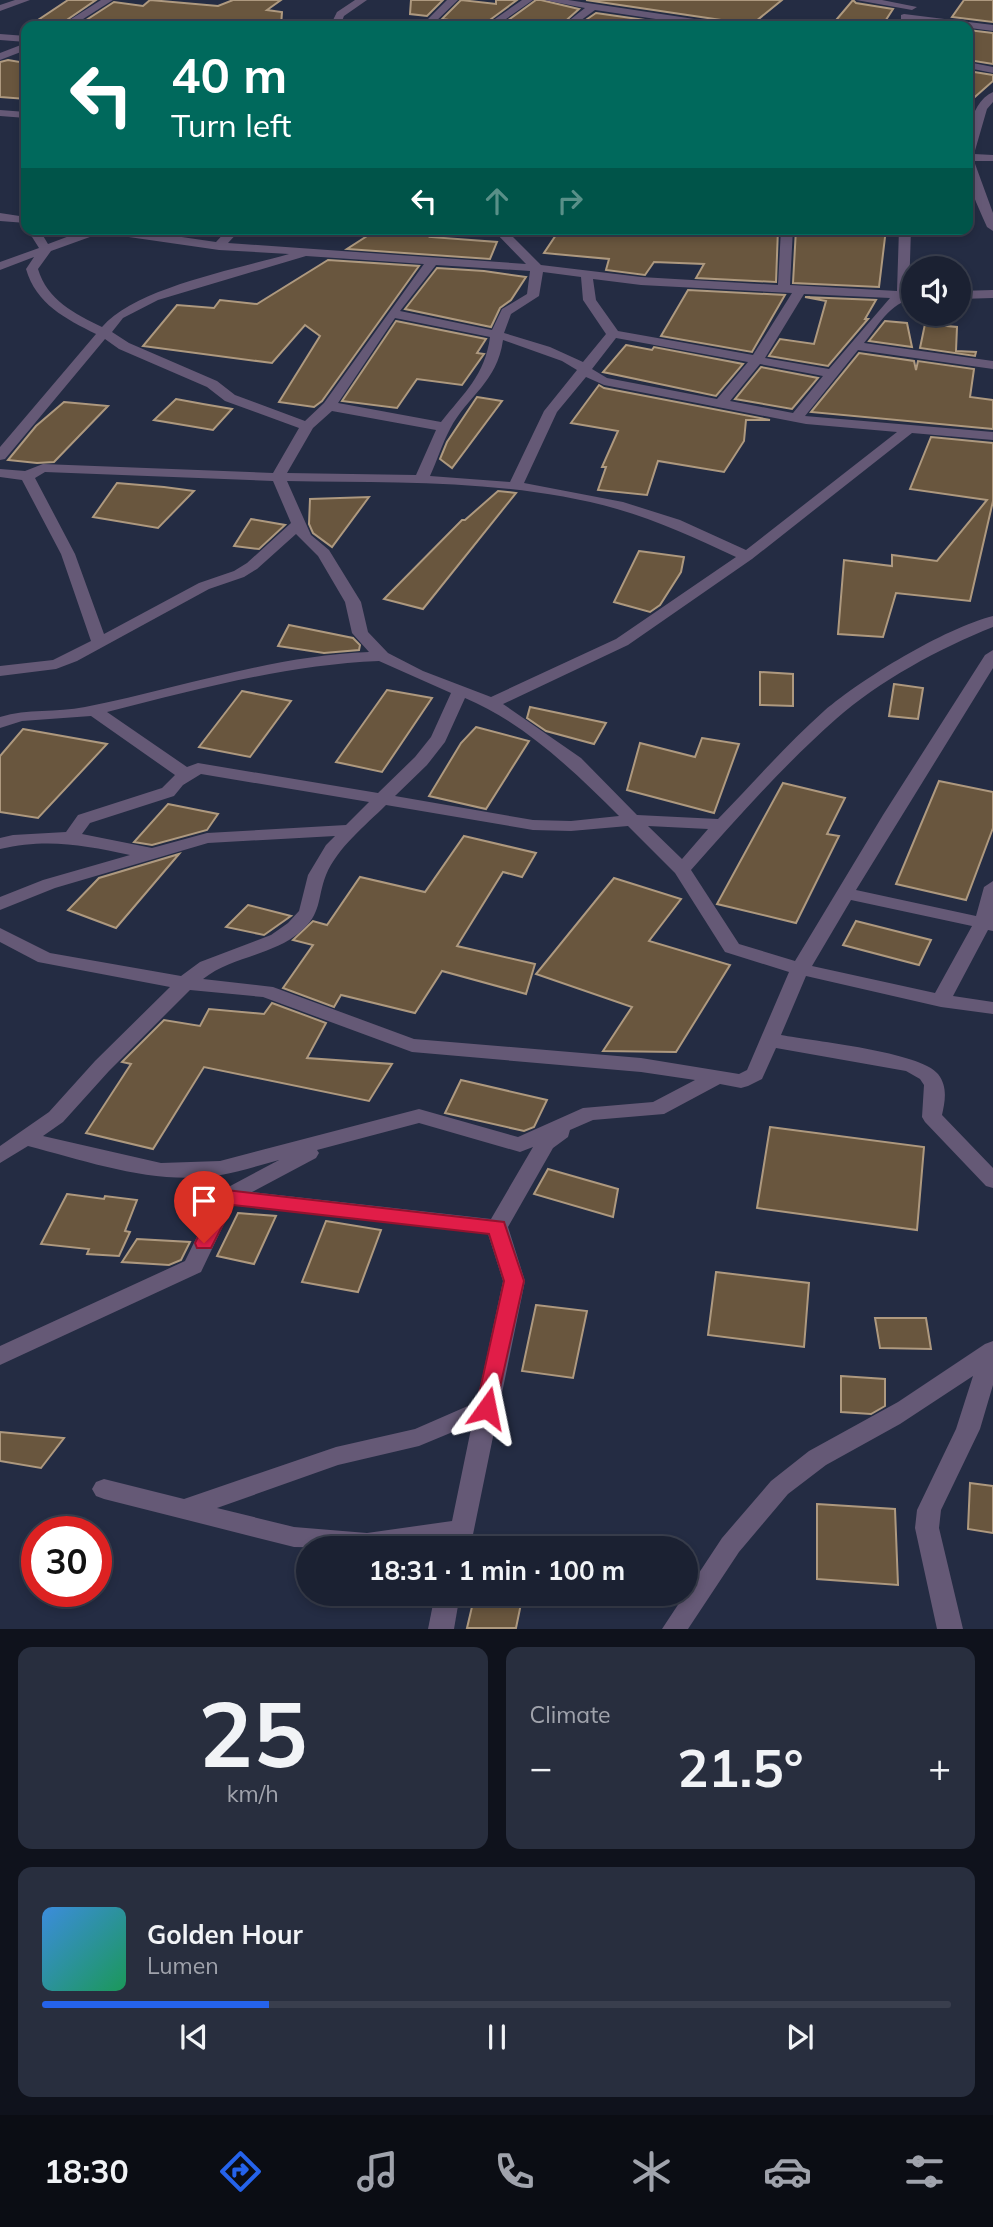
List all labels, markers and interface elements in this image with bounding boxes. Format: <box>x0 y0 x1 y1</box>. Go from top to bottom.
text: 40 m <box>171 44 287 105</box>
icon: left <box>56 49 147 140</box>
text: Turn left <box>171 105 291 145</box>
icon: left <box>405 182 443 220</box>
icon: ahead <box>478 182 516 220</box>
icon: right <box>551 182 589 220</box>
map controls <box>901 256 971 326</box>
button: sound <box>901 256 971 326</box>
pin <box>174 1171 234 1243</box>
icon: arrive <box>185 1182 223 1220</box>
position arrow <box>450 1371 524 1445</box>
speed limit sign: 30 <box>21 1516 112 1607</box>
text: 18:31 · 1 min · 100 m <box>369 1554 625 1587</box>
text: 25 <box>198 1676 307 1790</box>
text: Climate <box>530 1700 611 1729</box>
text: 21.5° <box>677 1735 803 1800</box>
text: − <box>530 1743 552 1791</box>
text: + <box>928 1743 951 1791</box>
text: km/h <box>227 1779 279 1808</box>
text: Golden Hour <box>147 1918 303 1951</box>
text: Lumen <box>147 1951 219 1980</box>
icon: previous <box>175 2018 213 2056</box>
icon: pause <box>478 2018 516 2056</box>
icon: next <box>781 2018 819 2056</box>
icon: directions <box>216 2147 265 2196</box>
icon: music <box>353 2147 402 2196</box>
icon: phone <box>490 2147 539 2196</box>
icon: climate <box>627 2147 676 2196</box>
icon: car <box>763 2147 812 2196</box>
icon: filters <box>900 2147 949 2196</box>
text: 18:30 <box>44 2151 129 2191</box>

